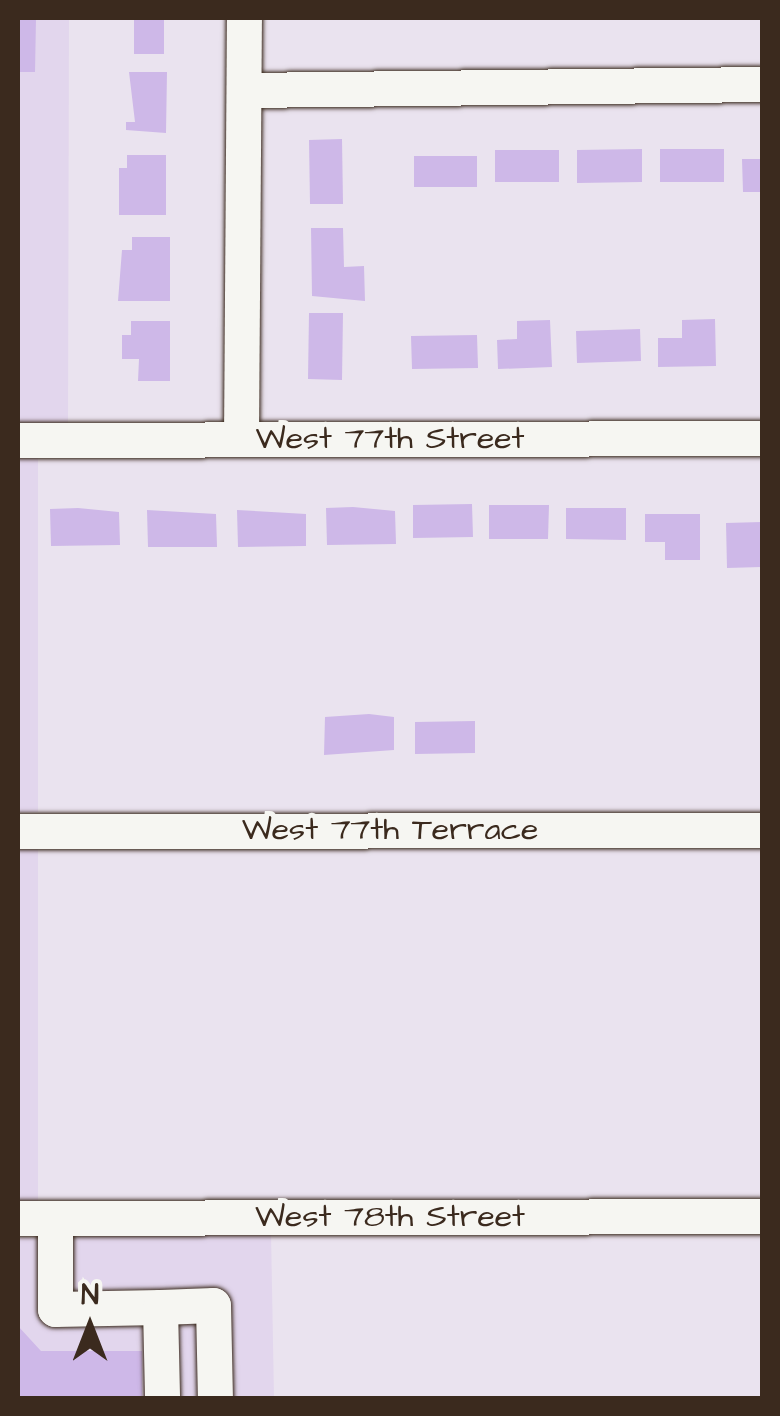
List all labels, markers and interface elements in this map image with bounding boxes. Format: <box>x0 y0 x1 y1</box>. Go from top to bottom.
street label: West 77th Street <box>256 420 524 458</box>
street label: West 77th Terrace <box>242 811 538 849</box>
street label: West 78th Street <box>255 1198 525 1236</box>
north arrow <box>40 1276 140 1376</box>
text: N <box>81 1276 99 1315</box>

